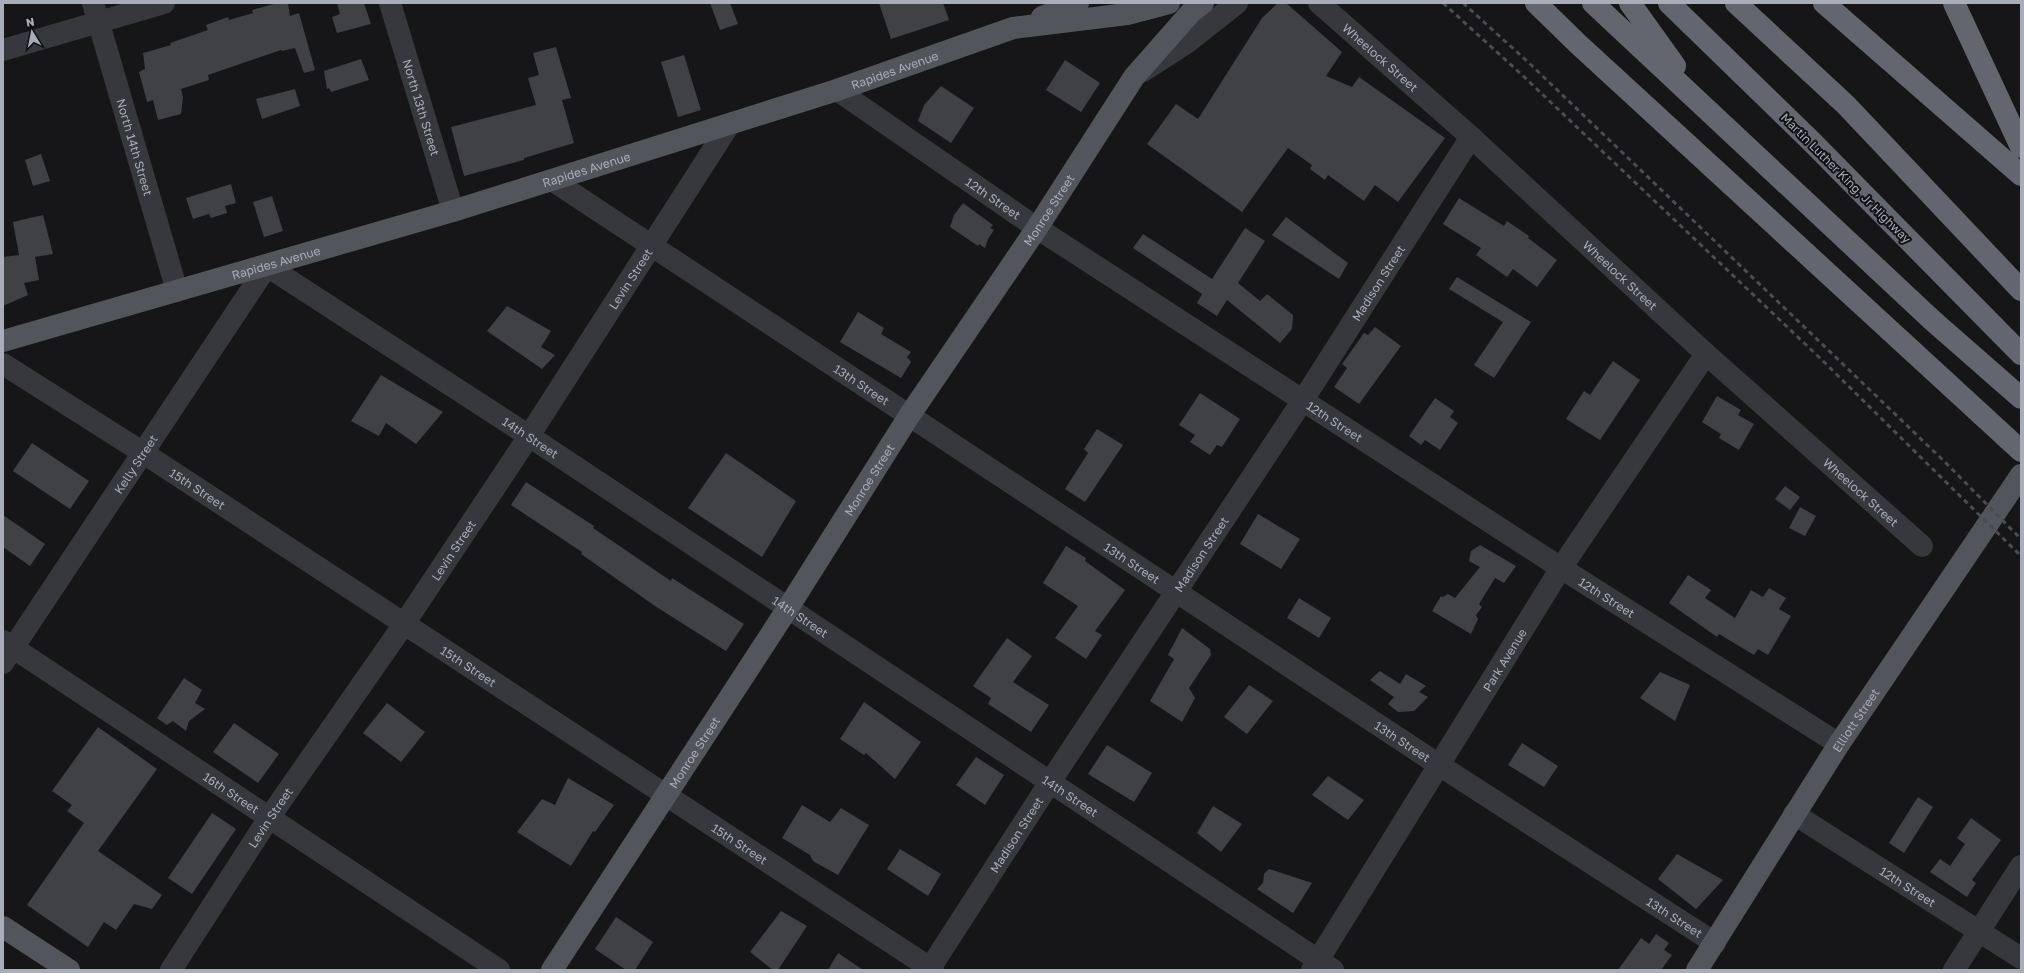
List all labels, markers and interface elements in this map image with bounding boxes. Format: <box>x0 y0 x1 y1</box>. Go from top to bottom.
north arrow <box>12 12 52 52</box>
text: N <box>25 15 35 29</box>
street label: Wheelock Street <box>1340 20 1422 95</box>
street label: Rapides Avenue <box>849 47 940 92</box>
street label: North 13th Street <box>400 57 443 158</box>
street label: North 14th Street <box>114 97 156 197</box>
street label: Martin Luther King, Jr Highway <box>1778 110 1914 246</box>
street label: Rapides Avenue <box>540 148 632 190</box>
street label: Monroe Street <box>1020 171 1077 248</box>
street label: 12th Street <box>963 174 1024 222</box>
street label: Wheelock Street <box>1580 237 1661 313</box>
street label: Rapides Avenue <box>230 242 322 282</box>
street label: Madison Street <box>1348 242 1408 323</box>
street label: Levin Street <box>605 245 655 312</box>
street label: 13th Street <box>831 360 893 408</box>
street label: 12th Street <box>1304 398 1366 445</box>
street label: 14th Street <box>500 413 562 461</box>
street label: Kelly Street <box>110 431 160 496</box>
street label: Monroe Street <box>841 441 897 518</box>
street label: Wheelock Street <box>1820 454 1902 529</box>
street label: 15th Street <box>167 465 228 512</box>
street label: Madison Street <box>1171 513 1231 595</box>
street label: Levin Street <box>428 517 479 583</box>
street label: 13th Street <box>1101 539 1163 587</box>
street label: 12th Street <box>1576 574 1638 621</box>
street label: 14th Street <box>770 592 831 640</box>
street label: Park Avenue <box>1479 625 1529 694</box>
street label: 15th Street <box>438 642 500 690</box>
street label: Elliott Street <box>1829 685 1882 754</box>
street label: Monroe Street <box>665 713 723 791</box>
street label: 13th Street <box>1372 717 1434 765</box>
street label: 16th Street <box>201 769 262 816</box>
street label: 14th Street <box>1040 772 1101 820</box>
street label: Levin Street <box>245 784 296 850</box>
street label: Madison Street <box>986 794 1046 875</box>
street label: 15th Street <box>709 820 771 867</box>
street label: 12th Street <box>1877 863 1939 910</box>
street label: 13th Street <box>1644 893 1706 941</box>

